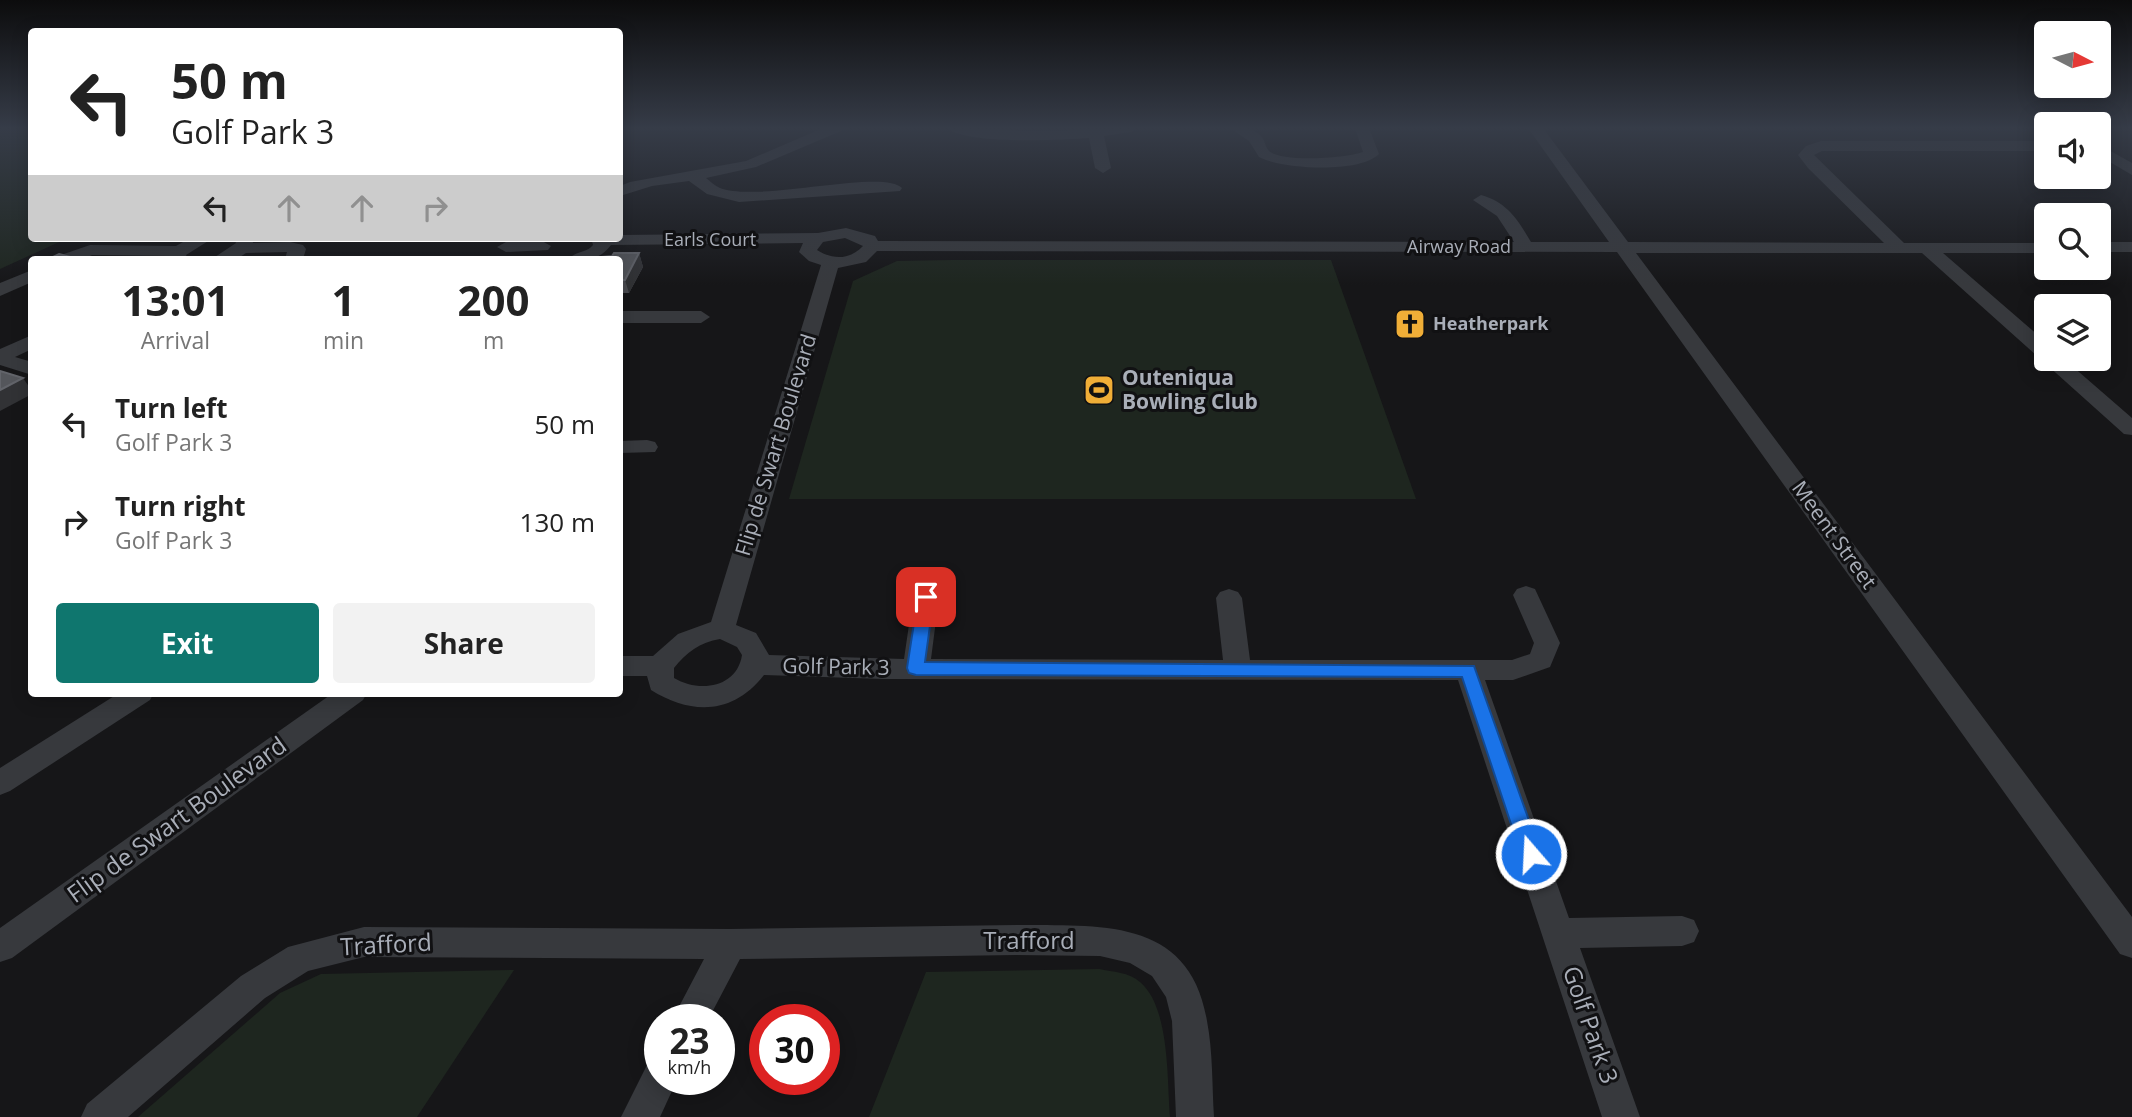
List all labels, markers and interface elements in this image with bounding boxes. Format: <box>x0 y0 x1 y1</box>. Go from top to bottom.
north arrow <box>2034 21 2110 98</box>
map controls <box>2034 21 2111 371</box>
text: 50 m <box>171 47 288 113</box>
icon: left <box>56 56 147 147</box>
text: Golf Park 3 <box>171 110 334 153</box>
button: sound <box>2034 112 2111 189</box>
icon: left <box>197 189 235 227</box>
icon: ahead <box>270 189 308 227</box>
icon: ahead <box>343 189 381 227</box>
icon: right <box>416 189 454 227</box>
button: search <box>2034 203 2111 280</box>
street label: Earls Court <box>664 227 756 251</box>
street label: Airway Road <box>1407 234 1511 258</box>
text: 13:01 <box>121 271 229 328</box>
text: 1 <box>331 271 356 328</box>
text: 200 <box>458 271 530 328</box>
button: layers <box>2034 294 2111 371</box>
church icon: Heatherpark <box>1393 307 1427 341</box>
place label: Heatherpark <box>1433 311 1549 335</box>
text: Arrival <box>141 324 210 356</box>
text: min <box>323 324 364 356</box>
text: m <box>483 324 504 356</box>
street label: Flip de Swart Boulevard <box>728 330 822 559</box>
place label: Outeniqua Bowling Club <box>1122 363 1258 415</box>
sports icon: Outeniqua Bowling Club <box>1082 373 1116 407</box>
text: Turn left <box>115 390 227 426</box>
icon: left <box>56 405 94 443</box>
text: 50 m <box>534 406 595 442</box>
text: Golf Park 3 <box>115 426 232 458</box>
street label: Meent Street <box>1786 475 1883 594</box>
text: Turn right <box>115 488 246 524</box>
icon: right <box>56 503 94 541</box>
text: 130 m <box>520 504 595 540</box>
text: Golf Park 3 <box>115 524 232 556</box>
pin <box>896 567 956 627</box>
icon: arrive <box>907 578 945 616</box>
button: Exit <box>56 603 319 683</box>
button: Share <box>333 603 595 683</box>
street label: Golf Park 3 <box>782 651 890 681</box>
street label: Flip de Swart Boulevard <box>60 728 292 910</box>
position arrow <box>1494 817 1568 891</box>
street label: Trafford <box>983 923 1075 956</box>
street label: Trafford <box>339 925 432 962</box>
street label: Golf Park 3 <box>1556 961 1627 1088</box>
speed limit sign: 30 <box>749 1004 840 1095</box>
text: 23 <box>669 1017 710 1064</box>
text: km/h <box>668 1055 711 1079</box>

